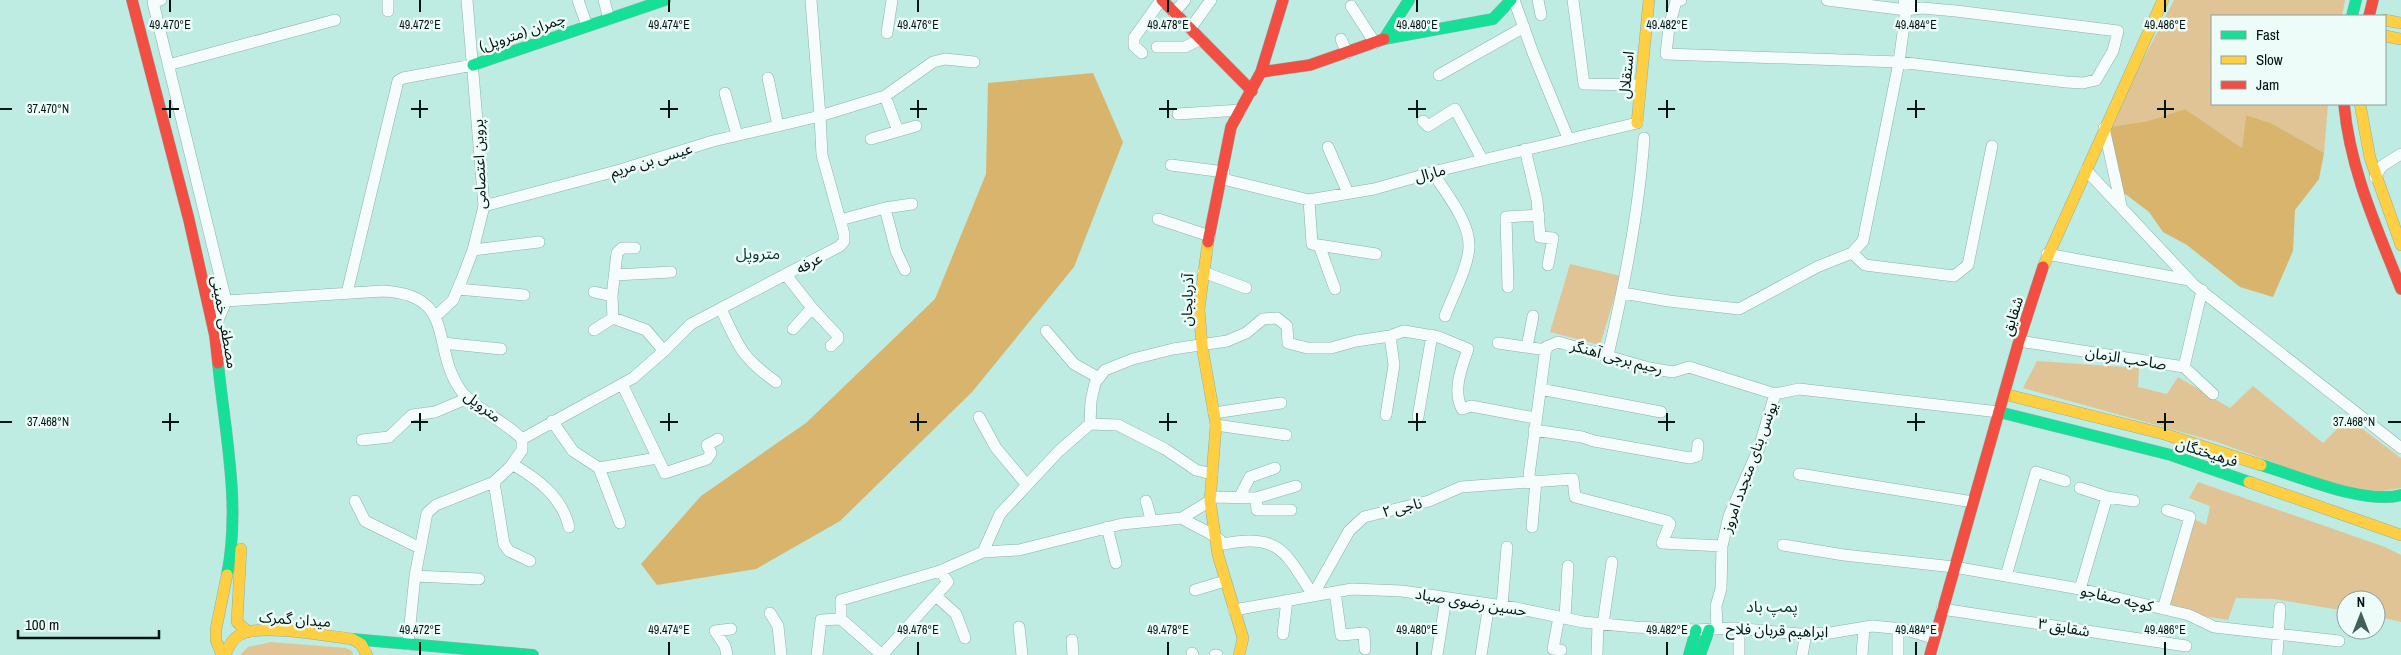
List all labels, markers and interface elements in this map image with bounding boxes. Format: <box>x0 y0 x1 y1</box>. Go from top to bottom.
street label: چمران (متروپل) <box>476 7 568 57</box>
legend <box>2211 15 2386 105</box>
text: 49.470°E <box>149 17 191 33</box>
text: 49.472°E <box>399 17 441 33</box>
text: 49.474°E <box>648 17 690 33</box>
text: 49.476°E <box>897 17 939 33</box>
text: 49.478°E <box>1147 17 1189 33</box>
text: 49.480°E <box>1396 17 1438 33</box>
text: 49.482°E <box>1646 17 1688 33</box>
text: 49.484°E <box>1895 17 1937 33</box>
text: 49.486°E <box>2144 17 2186 33</box>
text: Fast <box>2256 24 2280 45</box>
text: Slow <box>2256 49 2283 70</box>
street label: استقلال <box>1613 50 1639 100</box>
text: Jam <box>2256 74 2279 95</box>
text: 37.470°N <box>27 101 69 117</box>
street label: پروین اعتصامی <box>467 119 491 209</box>
street label: عیسی بن مریم <box>607 137 695 183</box>
street label: مارال <box>1412 159 1448 187</box>
district label: متروپل <box>736 242 780 264</box>
street label: عرفه <box>792 247 826 279</box>
street label: آذربایجان <box>1176 273 1198 327</box>
street label: مصطفی خمینی <box>207 274 243 370</box>
street label: شقایق <box>1996 293 2028 338</box>
street label: رحیم برجی آهنگر <box>1567 334 1665 380</box>
street label: صاحب الزمان <box>2084 341 2168 375</box>
street label: متروپل <box>460 385 506 427</box>
street label: یونس بنای متجدد امروز <box>1715 399 1782 536</box>
text: 37.468°N <box>27 414 69 430</box>
text: 37.468°N <box>2333 414 2375 430</box>
street label: فرهیختگان <box>2173 432 2241 472</box>
street label: ناجی ۲ <box>1380 492 1424 522</box>
street label: کوچه صفاجو <box>2079 579 2156 617</box>
street label: حسین رضوی صیاد <box>1414 583 1528 621</box>
north arrow <box>2336 590 2386 640</box>
text: N <box>2357 593 2365 611</box>
district label: پمپ باد <box>1746 595 1798 617</box>
street label: میدان گمرک <box>258 606 332 632</box>
scale bar <box>18 608 159 640</box>
street label: شقایق ۳ <box>2037 613 2092 641</box>
text: 100 m <box>25 614 59 635</box>
street label: ابراهیم قربان فلاح <box>1725 618 1829 644</box>
text: 49.472°E <box>399 622 441 638</box>
text: 49.474°E <box>648 622 690 638</box>
text: 49.476°E <box>897 622 939 638</box>
text: 49.478°E <box>1147 622 1189 638</box>
text: 49.480°E <box>1396 622 1438 638</box>
text: 49.482°E <box>1646 622 1688 638</box>
text: 49.484°E <box>1895 622 1937 638</box>
text: 49.486°E <box>2144 622 2186 638</box>

